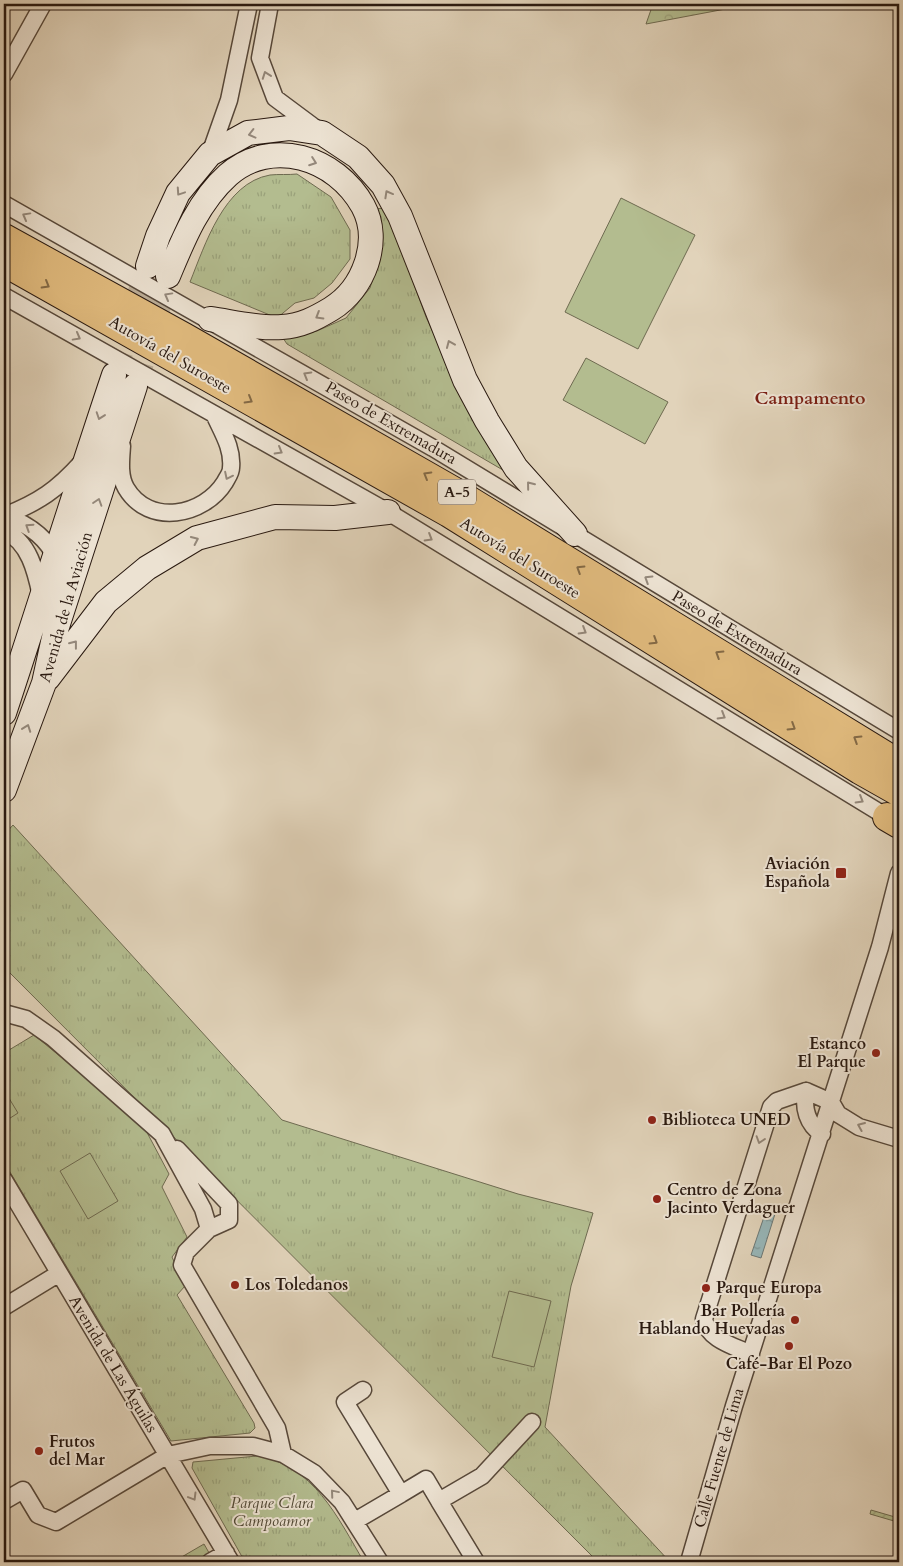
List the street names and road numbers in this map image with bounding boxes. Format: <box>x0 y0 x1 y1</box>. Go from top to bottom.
street label: Autovía del Suroeste <box>105 311 235 399</box>
street label: Paseo de Extremadura <box>321 376 461 470</box>
road number: A-5 <box>438 480 476 504</box>
street label: Autovía del Suroeste <box>456 512 584 604</box>
street label: Avenida de la Aviación <box>34 529 98 685</box>
street label: Paseo de Extremadura <box>668 585 806 681</box>
street label: Avenida de Las Águilas <box>63 1291 163 1437</box>
street label: Calle Fuente de Lima <box>689 1385 750 1530</box>

